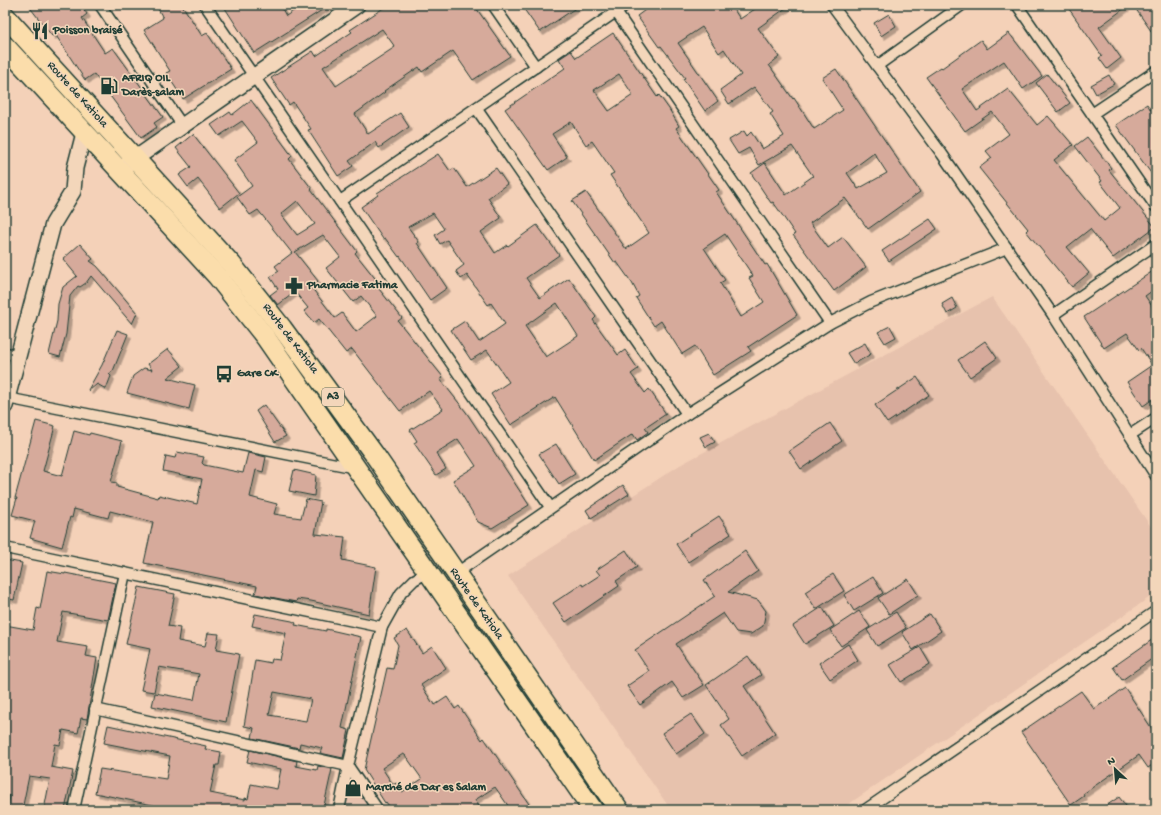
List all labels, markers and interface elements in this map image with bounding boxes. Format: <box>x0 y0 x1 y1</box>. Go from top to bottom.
restaurant icon: Poisson braisé <box>30 21 50 41</box>
place label: Poisson braisé <box>52 24 123 38</box>
street label: Route de Katiola <box>44 59 111 131</box>
place label: AFRIQ OIL Darès-salam <box>121 72 184 100</box>
fuel station icon: AFRIQ OIL Darès-salam <box>99 76 119 96</box>
pharmacy icon: Pharmacie Fatima <box>284 276 304 296</box>
place label: Pharmacie Fatima <box>306 279 399 293</box>
street label: Route de Katiola <box>259 301 321 377</box>
bus stop icon: Gare CK <box>214 364 234 384</box>
place label: Gare CK <box>237 367 279 381</box>
road number: A3 <box>322 388 344 406</box>
street label: Route de Katiola <box>446 565 506 643</box>
north arrow <box>1095 749 1135 789</box>
text: N <box>1106 755 1117 769</box>
shop icon: Marché de Dar es Salam <box>343 778 363 798</box>
place label: Marché de Dar es Salam <box>366 781 486 795</box>

